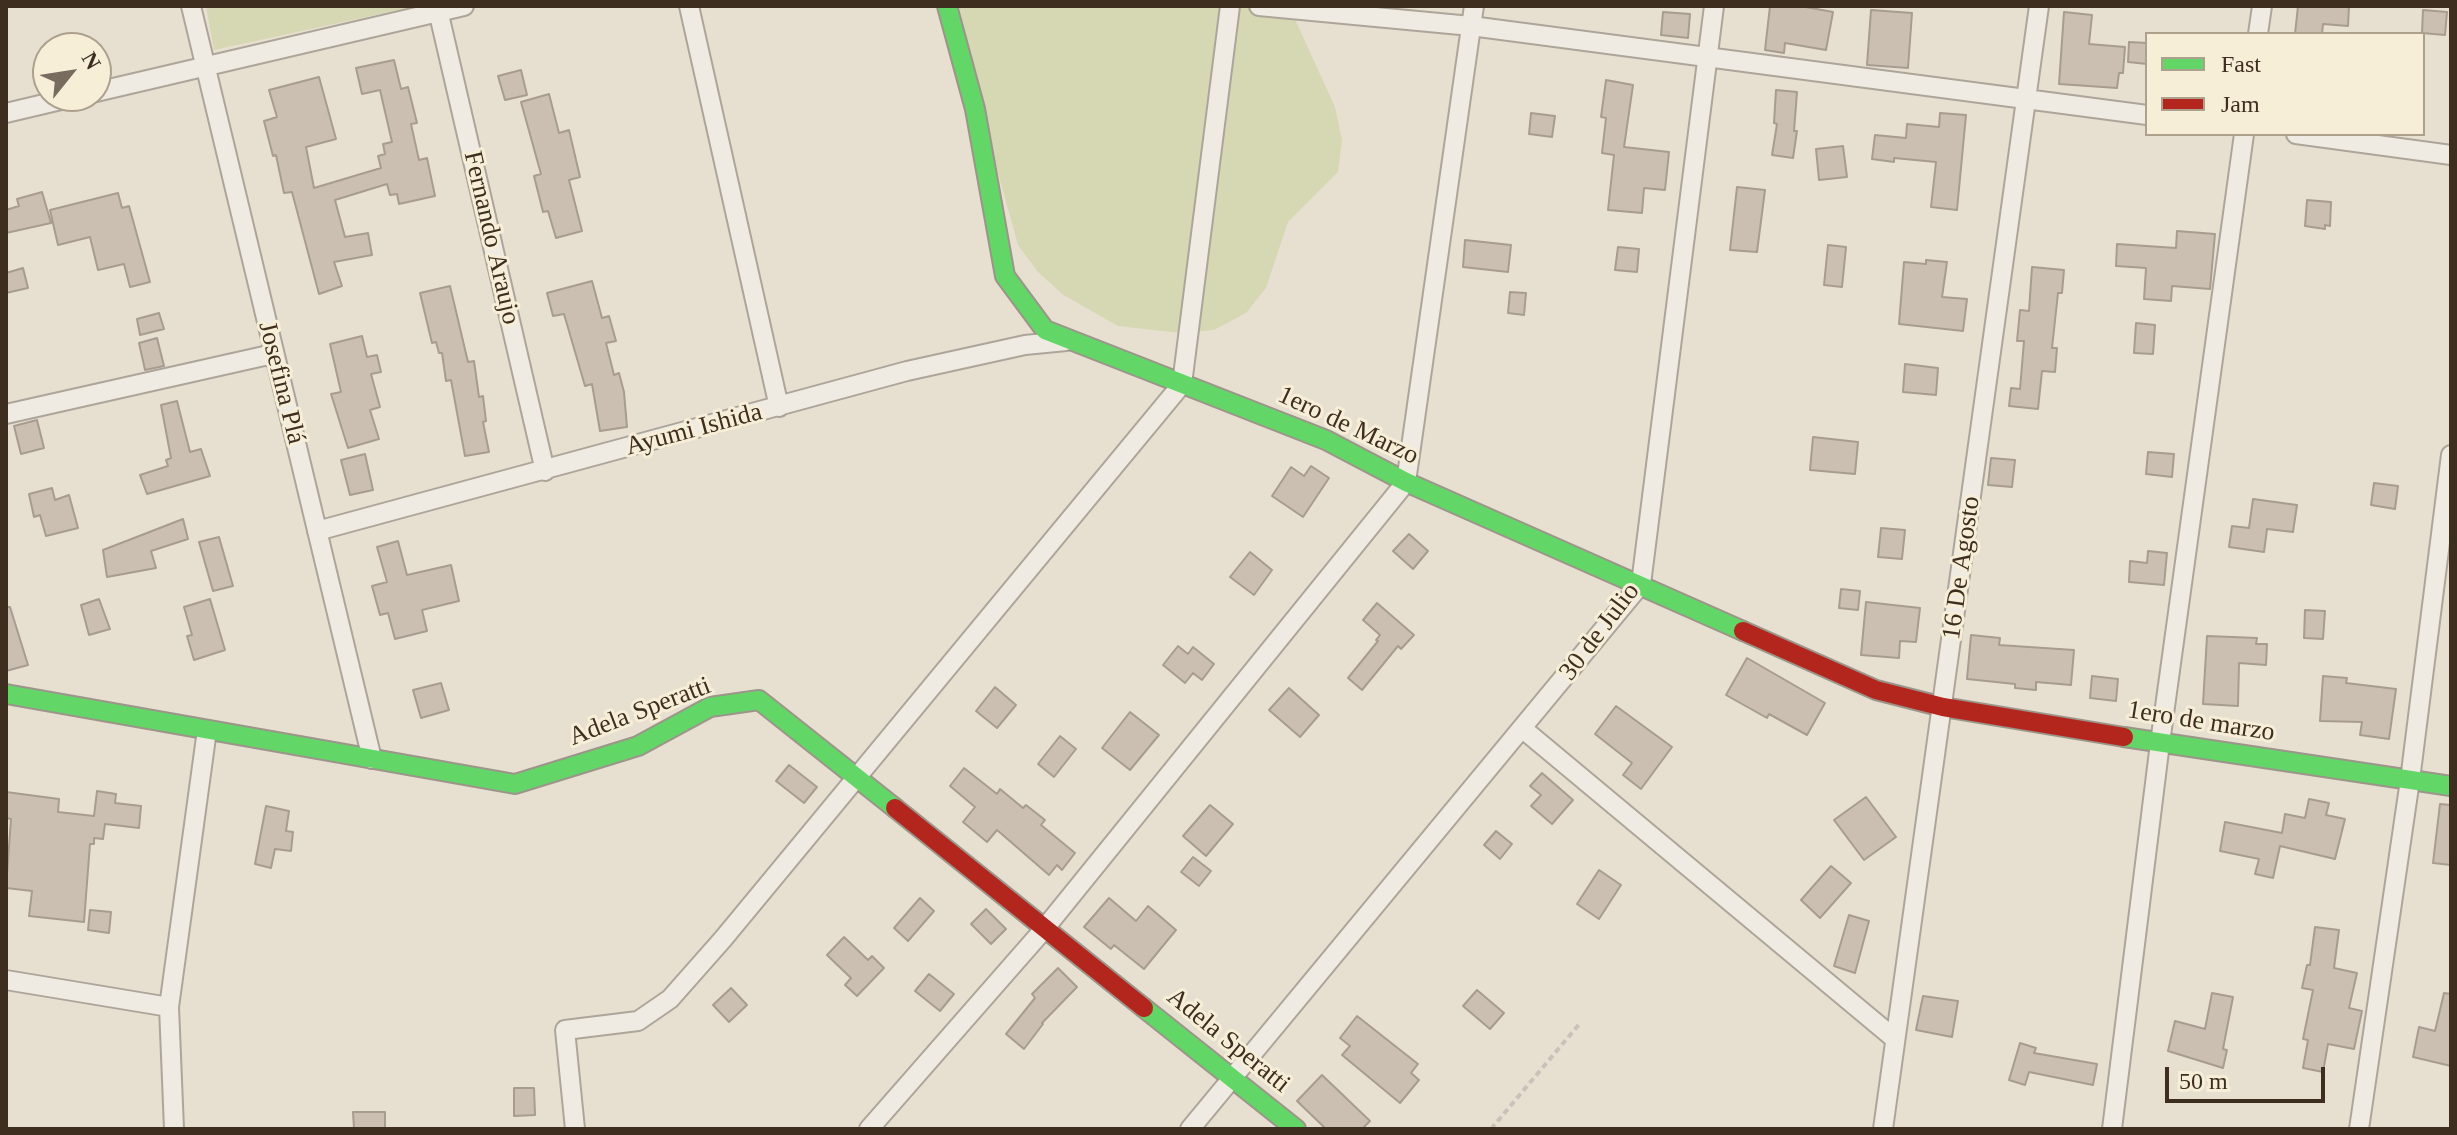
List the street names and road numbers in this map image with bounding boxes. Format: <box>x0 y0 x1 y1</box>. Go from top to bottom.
street label: Fernando Araujo <box>456 148 526 328</box>
street label: Josefina Plá <box>251 319 311 447</box>
street label: 1ero de Marzo <box>1273 380 1423 472</box>
street label: Ayumi Ishida <box>622 397 766 463</box>
street label: 16 De Agosto <box>1937 494 1987 642</box>
street label: 30 de Julio <box>1553 577 1647 687</box>
street label: Adela Speratti <box>565 671 715 753</box>
street label: 1ero de marzo <box>2125 695 2277 749</box>
street label: Adela Speratti <box>1160 982 1296 1100</box>

